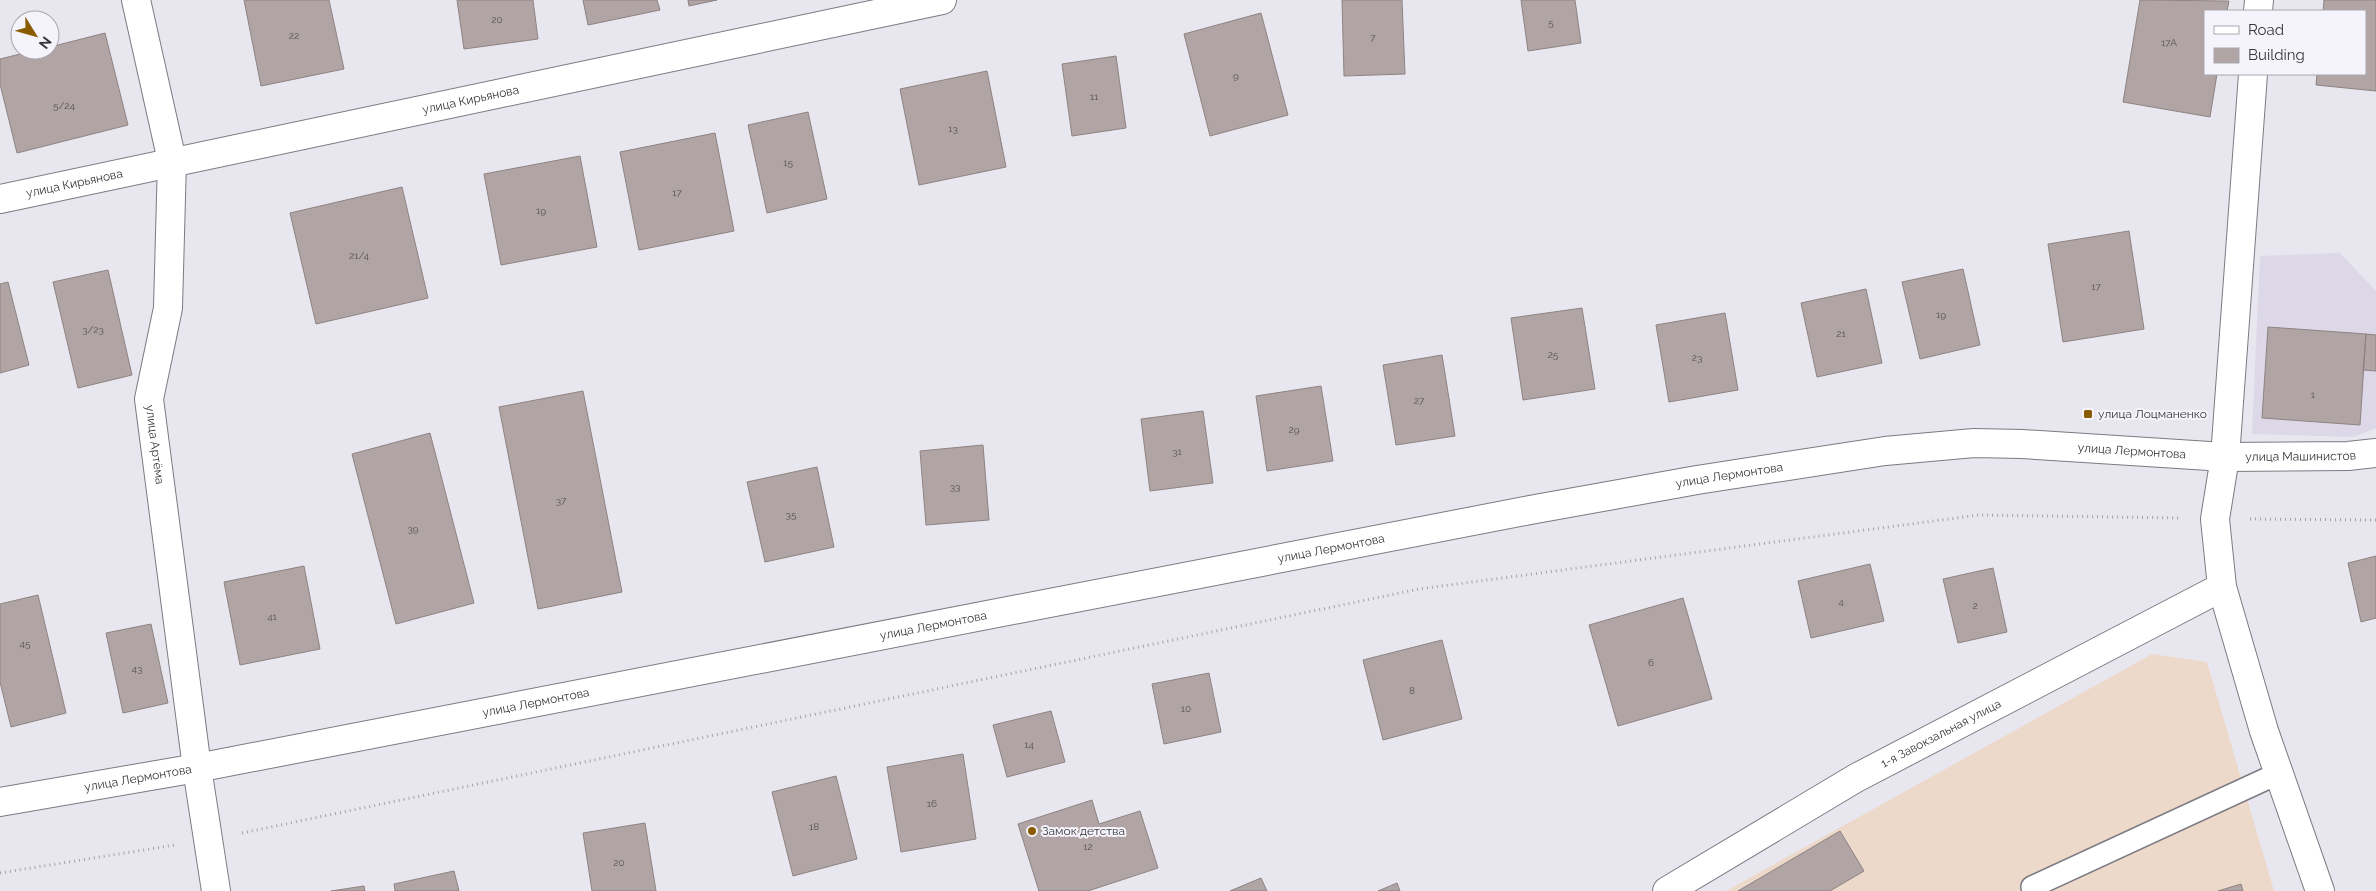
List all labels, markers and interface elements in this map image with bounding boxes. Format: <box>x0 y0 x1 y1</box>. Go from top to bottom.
north arrow <box>10 10 60 60</box>
legend <box>2204 10 2366 75</box>
house number: 20 <box>491 14 503 25</box>
house number: 5 <box>1548 17 1554 28</box>
text: Road <box>2248 21 2284 39</box>
house number: 22 <box>289 30 299 41</box>
house number: 7 <box>1370 32 1376 43</box>
text: N <box>36 34 55 52</box>
house number: 17А <box>2161 37 2177 48</box>
text: Building <box>2248 46 2305 64</box>
house number: 9 <box>1233 70 1239 81</box>
street label: улица Кирьянова <box>421 83 520 117</box>
house number: 11 <box>1090 91 1099 102</box>
house number: 5/24 <box>53 100 75 111</box>
house number: 13 <box>948 123 958 134</box>
house number: 15 <box>783 157 793 168</box>
street label: улица Кирьянова <box>25 166 124 200</box>
house number: 17 <box>672 187 682 198</box>
house number: 19 <box>536 205 546 216</box>
house number: 21/4 <box>349 250 370 261</box>
house number: 17 <box>2091 281 2101 292</box>
house number: 19 <box>1936 309 1946 320</box>
house number: 3/23 <box>82 324 104 335</box>
house number: 21 <box>1836 328 1846 339</box>
house number: 25 <box>1548 349 1559 360</box>
house number: 23 <box>1692 352 1702 363</box>
house number: 1 <box>2311 389 2316 400</box>
house number: 27 <box>1414 395 1425 406</box>
street label: улица Артёма <box>143 404 167 485</box>
place label: улица Лоцманенко <box>2098 407 2207 421</box>
marker: улица Лоцманенко <box>2082 408 2094 420</box>
house number: 29 <box>1288 424 1300 435</box>
street label: улица Лермонтова <box>2077 441 2187 461</box>
house number: 31 <box>1172 446 1183 457</box>
street label: улица Машинистов <box>2245 448 2357 464</box>
street label: улица Лермонтова <box>1674 460 1784 491</box>
house number: 33 <box>950 481 960 492</box>
house number: 37 <box>556 495 567 506</box>
house number: 35 <box>786 509 797 520</box>
house number: 39 <box>407 523 419 534</box>
street label: улица Лермонтова <box>1276 531 1386 566</box>
house number: 4 <box>1838 596 1844 607</box>
house number: 2 <box>1972 600 1978 611</box>
street label: улица Лермонтова <box>879 608 988 643</box>
house number: 41 <box>267 611 278 622</box>
house number: 45 <box>20 638 31 649</box>
house number: 6 <box>1648 657 1654 668</box>
house number: 43 <box>132 663 142 674</box>
street label: улица Лермонтова <box>481 685 590 720</box>
house number: 8 <box>1409 685 1415 696</box>
street label: 1-я Завокзальная улица <box>1878 697 2003 771</box>
house number: 10 <box>1181 703 1191 714</box>
house number: 14 <box>1024 739 1034 750</box>
street label: улица Лермонтова <box>83 762 193 794</box>
house number: 16 <box>927 798 937 809</box>
house number: 18 <box>809 821 819 832</box>
place label: Замок детства <box>1042 824 1125 838</box>
marker: Замок детства <box>1026 825 1038 837</box>
house number: 12 <box>1083 841 1093 852</box>
house number: 20 <box>613 857 625 868</box>

